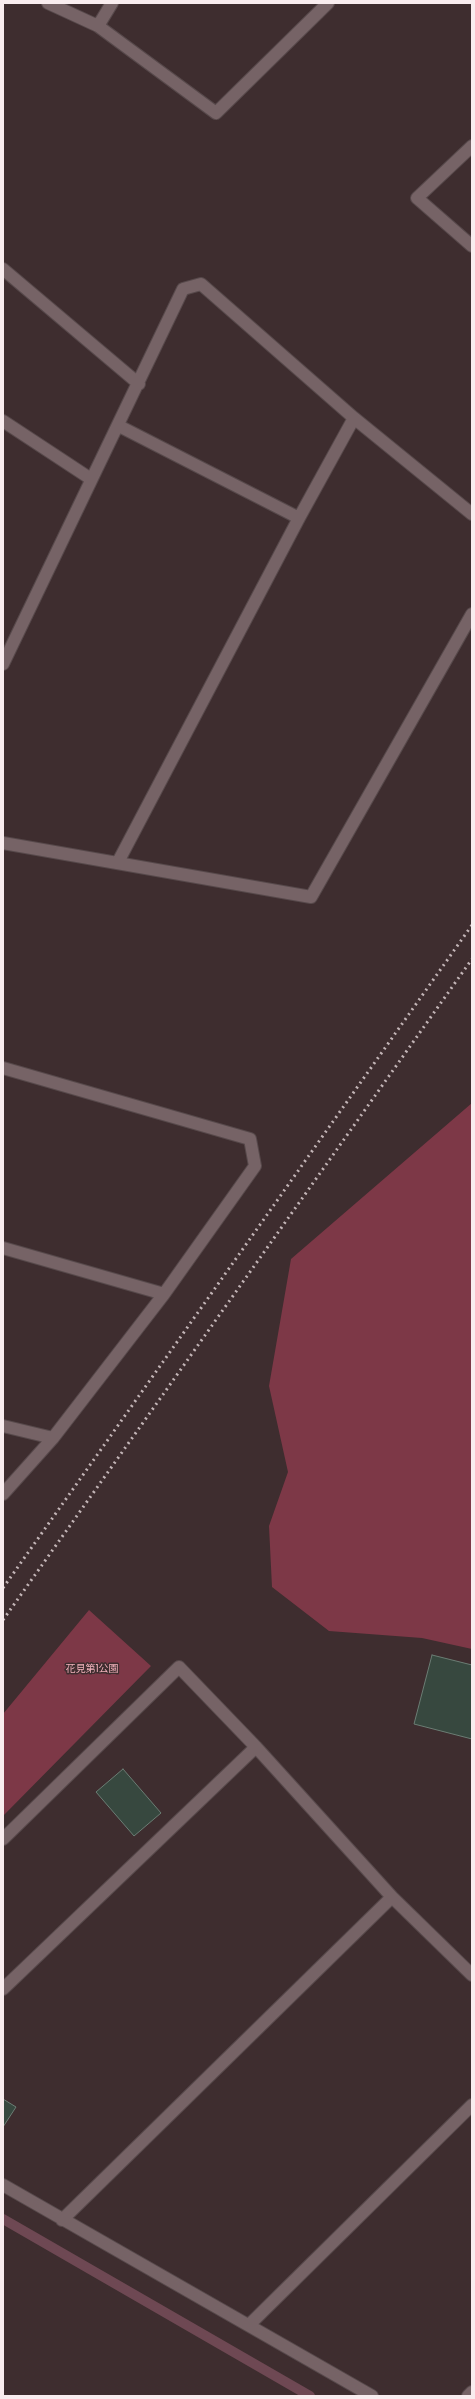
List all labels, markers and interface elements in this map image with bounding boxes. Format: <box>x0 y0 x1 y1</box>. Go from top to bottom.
park label: 花見第1公園 <box>65 1663 119 1675</box>

